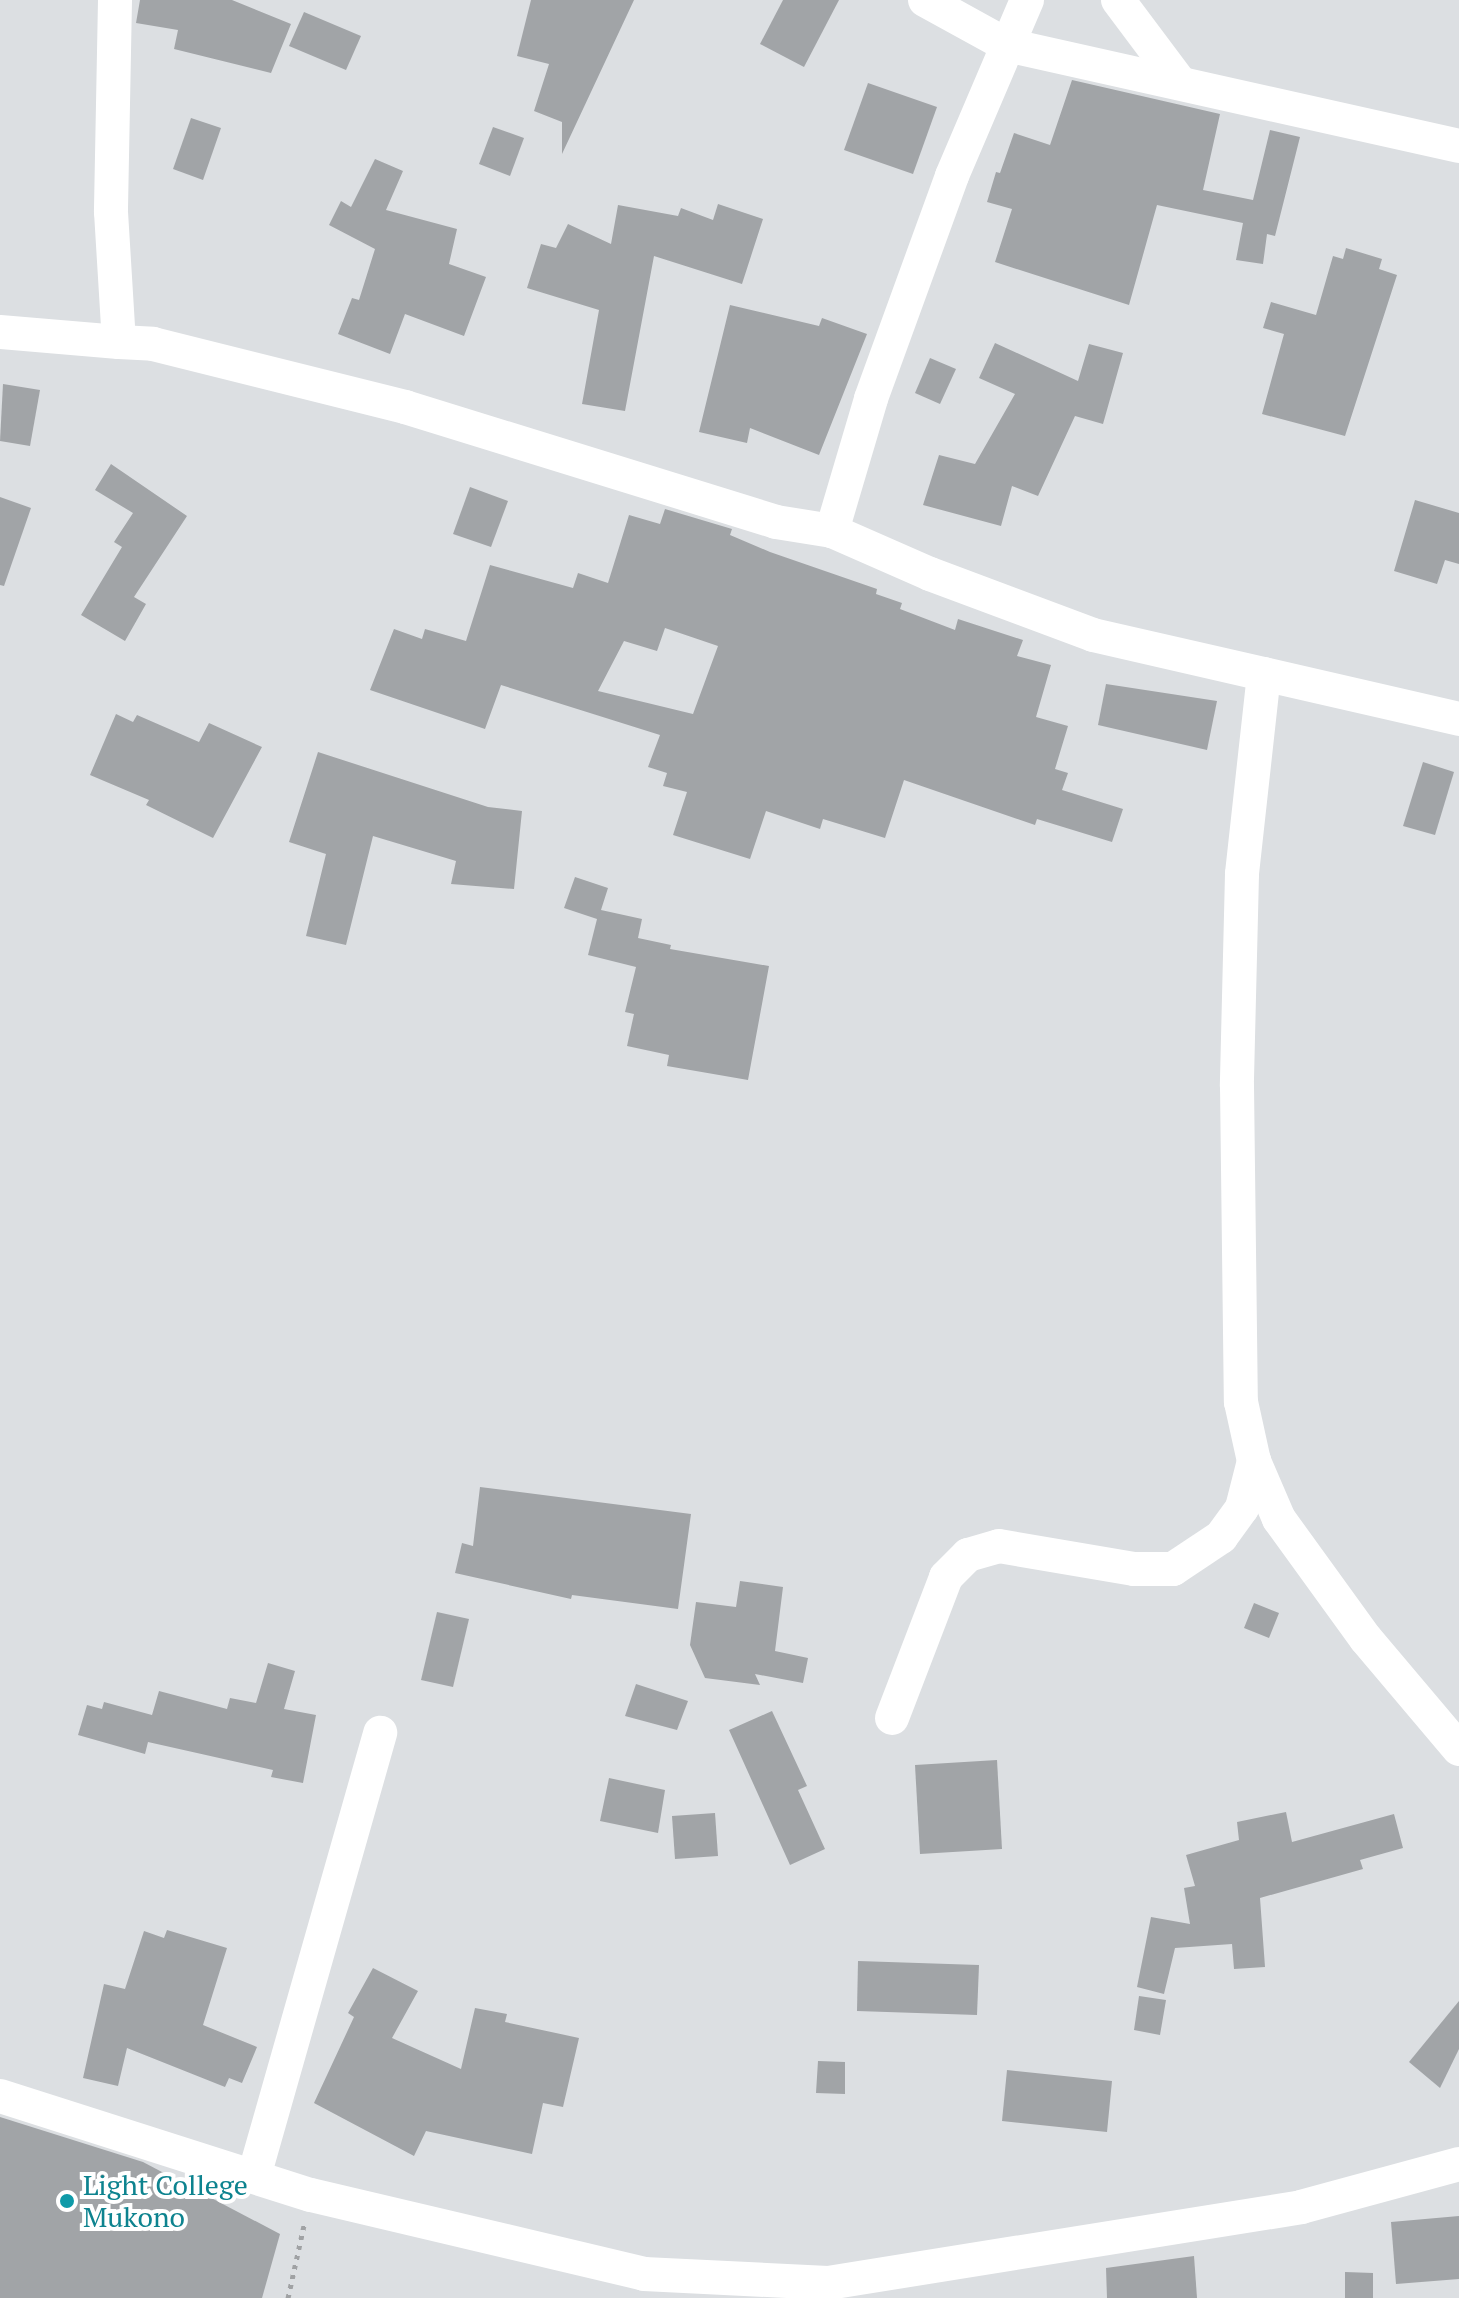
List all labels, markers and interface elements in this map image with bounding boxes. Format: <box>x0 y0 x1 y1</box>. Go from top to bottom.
place label: Light College Mukono <box>83 2168 248 2234</box>
marker: Light College Mukono <box>58 2192 76 2210</box>

